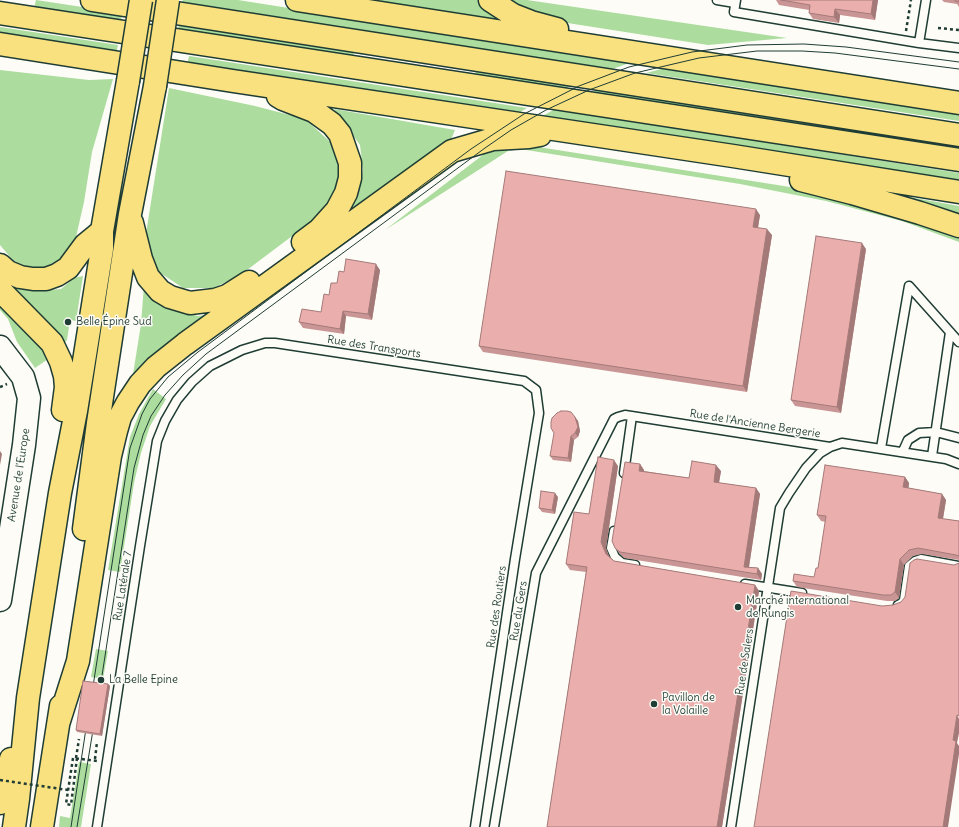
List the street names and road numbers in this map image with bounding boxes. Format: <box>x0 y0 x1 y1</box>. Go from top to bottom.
street label: Rue des Transports <box>326 333 422 361</box>
street label: Rue de l'Ancienne Bergerie <box>689 407 821 441</box>
street label: Avenue de l'Europe <box>5 427 33 523</box>
street label: Rue Latérale 7 <box>111 550 135 622</box>
street label: Rue des Routiers <box>485 565 509 649</box>
street label: Rue du Gers <box>508 580 530 642</box>
street label: Rue de Salers <box>733 628 757 696</box>

